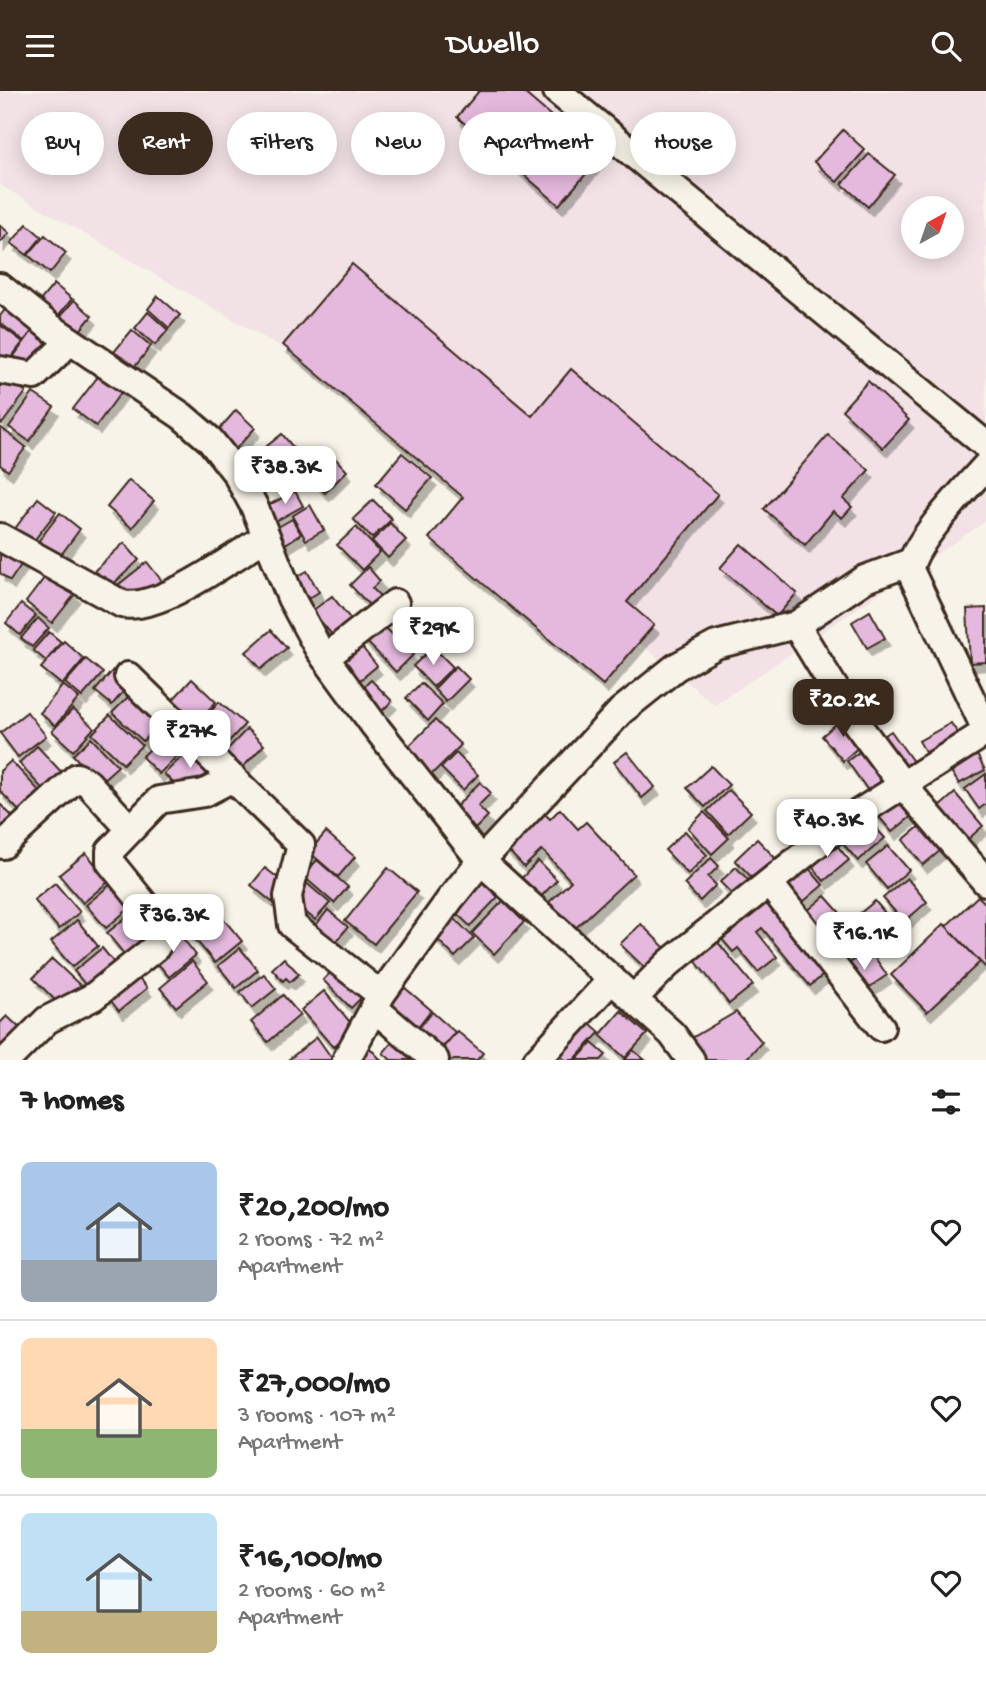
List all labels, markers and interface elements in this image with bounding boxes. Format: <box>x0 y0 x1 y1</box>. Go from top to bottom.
icon: menu <box>21 27 59 65</box>
text: Dwello <box>447 27 539 65</box>
icon: search <box>927 27 965 65</box>
chip: Buy <box>21 112 104 175</box>
chip: Rent <box>118 112 213 175</box>
chip: Filters <box>227 112 337 175</box>
chip: New <box>351 112 445 175</box>
chip: Apartment <box>459 112 616 175</box>
chip: House <box>630 112 736 175</box>
north arrow <box>901 196 964 259</box>
map controls <box>901 196 964 259</box>
pin: ₹38.3K <box>228 447 342 506</box>
text: ₹38.3K <box>250 455 320 482</box>
pin: ₹29K <box>392 607 474 667</box>
text: ₹29K <box>409 616 457 643</box>
pin: ₹20.2K <box>786 679 900 739</box>
text: ₹20.2K <box>809 688 877 715</box>
pin: ₹27K <box>149 711 231 770</box>
text: ₹27K <box>165 719 215 746</box>
pin: ₹40.3K <box>770 799 884 859</box>
text: ₹40.3K <box>793 808 861 835</box>
pin: ₹36.3K <box>116 895 230 954</box>
text: ₹36.3K <box>139 903 207 930</box>
pin: ₹16.1K <box>807 913 921 972</box>
text: ₹16.1K <box>832 921 896 948</box>
icon: filters <box>927 1083 965 1121</box>
text: 7 homes <box>21 1085 123 1120</box>
icon: home <box>77 1190 161 1274</box>
text: ₹20,200/mo <box>238 1192 389 1227</box>
icon: heart <box>927 1213 965 1251</box>
text: 2 rooms · 72 m² <box>238 1227 384 1254</box>
text: Apartment <box>238 1254 342 1281</box>
icon: home <box>77 1366 161 1450</box>
text: ₹27,000/mo <box>238 1368 390 1403</box>
icon: heart <box>927 1389 965 1427</box>
text: 3 rooms · 107 m² <box>238 1403 396 1430</box>
text: Apartment <box>238 1430 342 1457</box>
icon: home <box>77 1541 161 1625</box>
text: ₹16,100/mo <box>238 1543 382 1578</box>
icon: heart <box>927 1564 965 1602</box>
text: 2 rooms · 60 m² <box>238 1578 385 1605</box>
text: Apartment <box>238 1605 342 1632</box>

